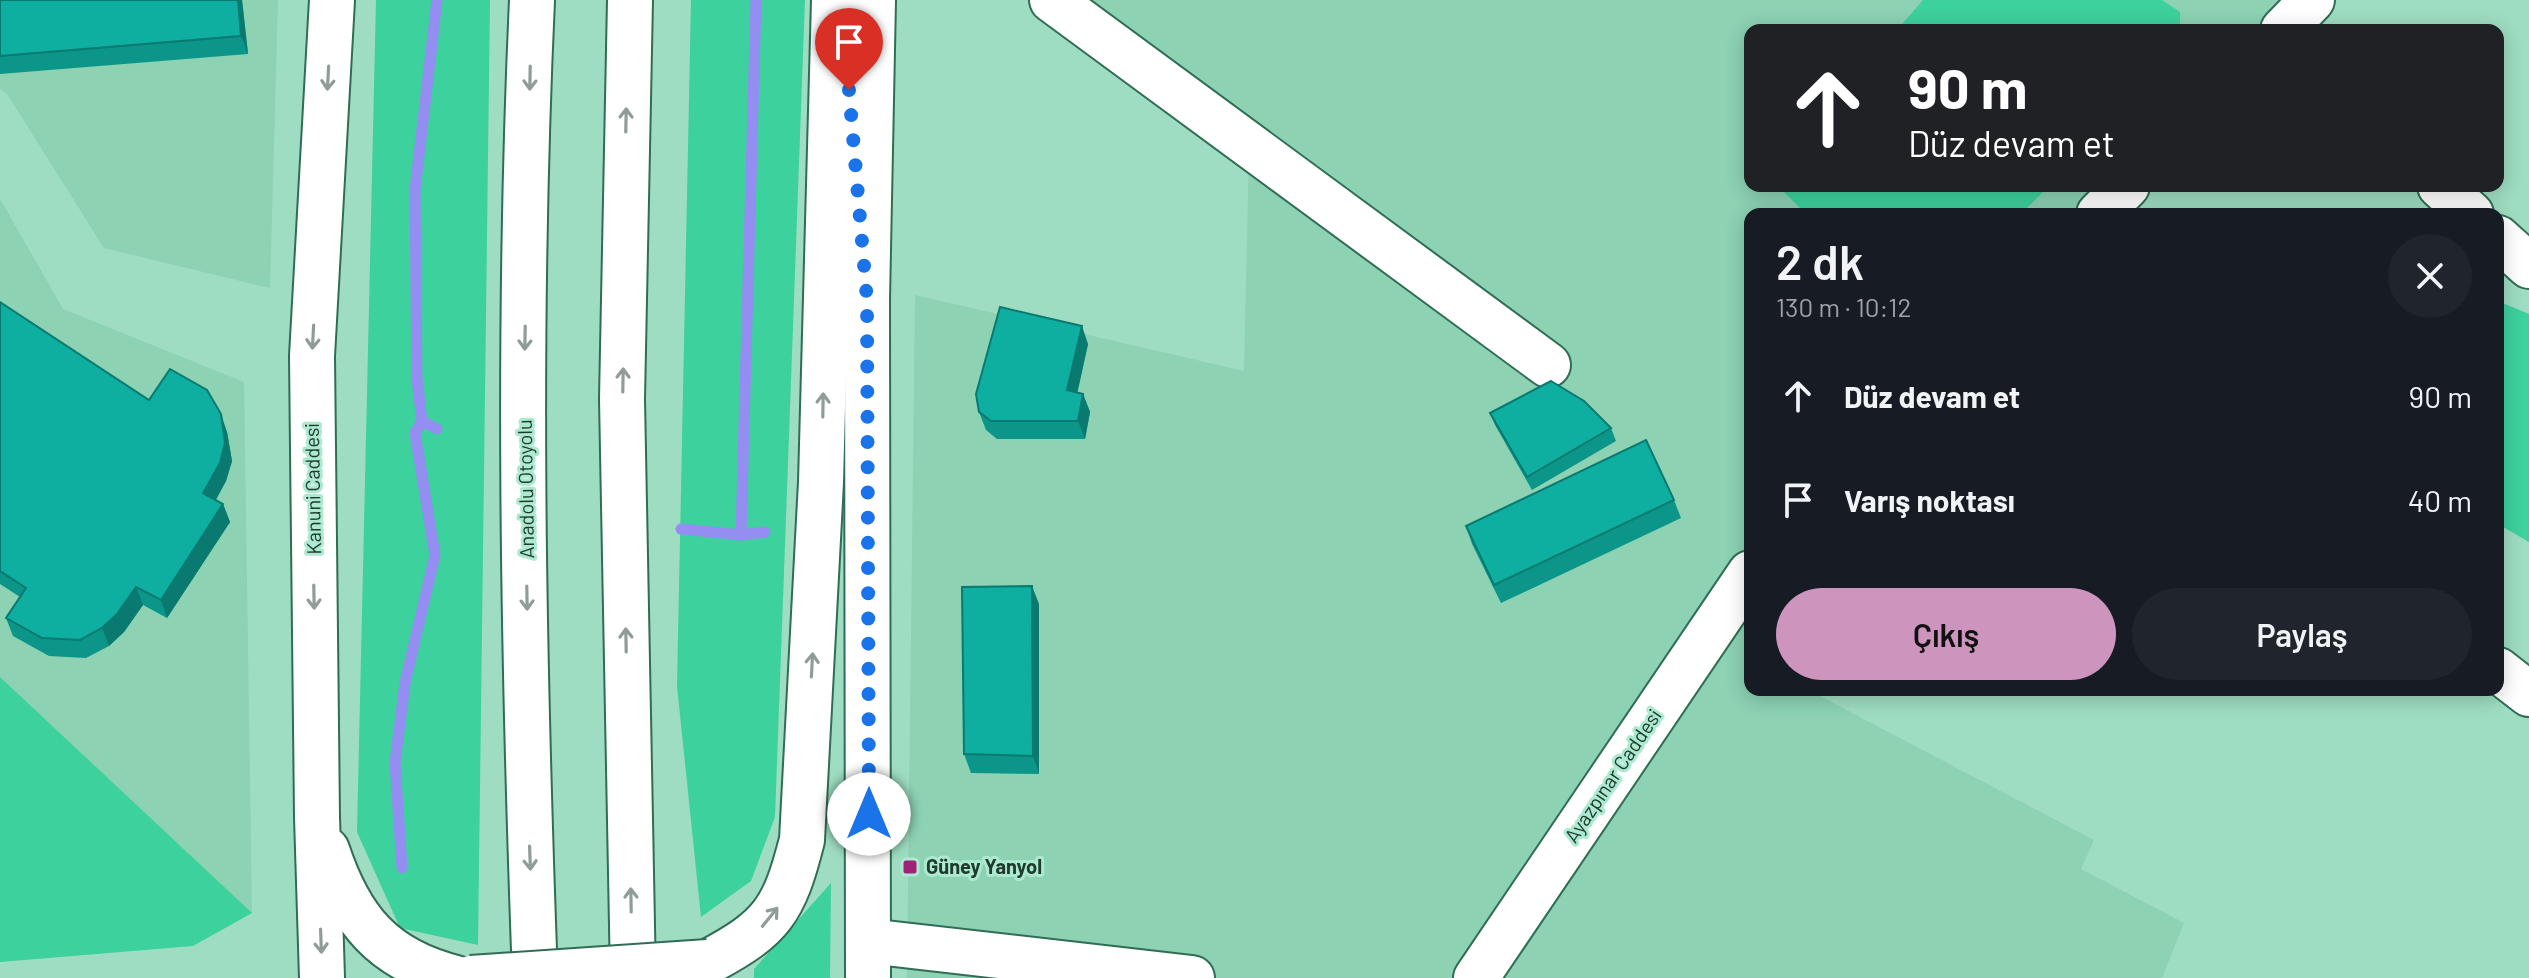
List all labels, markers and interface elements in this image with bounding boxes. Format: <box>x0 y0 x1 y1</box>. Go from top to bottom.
pin <box>815 8 883 90</box>
icon: arrive <box>827 20 871 64</box>
text: 90 m <box>1908 53 2028 120</box>
icon: ahead <box>1776 56 1880 160</box>
one-way arrow <box>320 64 335 91</box>
one-way arrow <box>522 64 538 91</box>
one-way arrow <box>618 107 633 134</box>
text: Düz devam et <box>1908 121 2115 164</box>
text: 2 dk <box>1776 232 1864 290</box>
button: close <box>2388 234 2472 318</box>
text: 130 m · 10:12 <box>1776 291 1911 322</box>
one-way arrow <box>305 323 320 350</box>
one-way arrow <box>518 324 533 351</box>
one-way arrow <box>615 367 630 394</box>
icon: ahead <box>1776 374 1820 418</box>
text: Düz devam et <box>1844 378 2020 414</box>
text: 90 m <box>2409 378 2472 414</box>
one-way arrow <box>815 392 831 419</box>
street label: Anadolu Otoyolu <box>512 419 538 559</box>
street label: Kanuni Caddesi <box>299 423 325 555</box>
icon: arrive <box>1776 478 1820 522</box>
text: Varış noktası <box>1844 482 2015 518</box>
text: 40 m <box>2408 482 2472 518</box>
one-way arrow <box>307 583 322 610</box>
one-way arrow <box>519 584 535 611</box>
button: Çıkış <box>1776 588 2116 680</box>
button: Paylaş <box>2132 588 2472 680</box>
one-way arrow <box>618 627 634 654</box>
one-way arrow <box>805 652 820 679</box>
street label: Ayazpınar Caddesi <box>1559 704 1666 847</box>
position arrow <box>827 772 911 856</box>
one-way arrow <box>523 844 538 871</box>
place label: Güney Yanyol <box>926 854 1042 878</box>
marker: Güney Yanyol <box>901 858 919 876</box>
one-way arrow <box>624 887 639 914</box>
one-way arrow <box>761 907 779 928</box>
one-way arrow <box>313 927 328 954</box>

